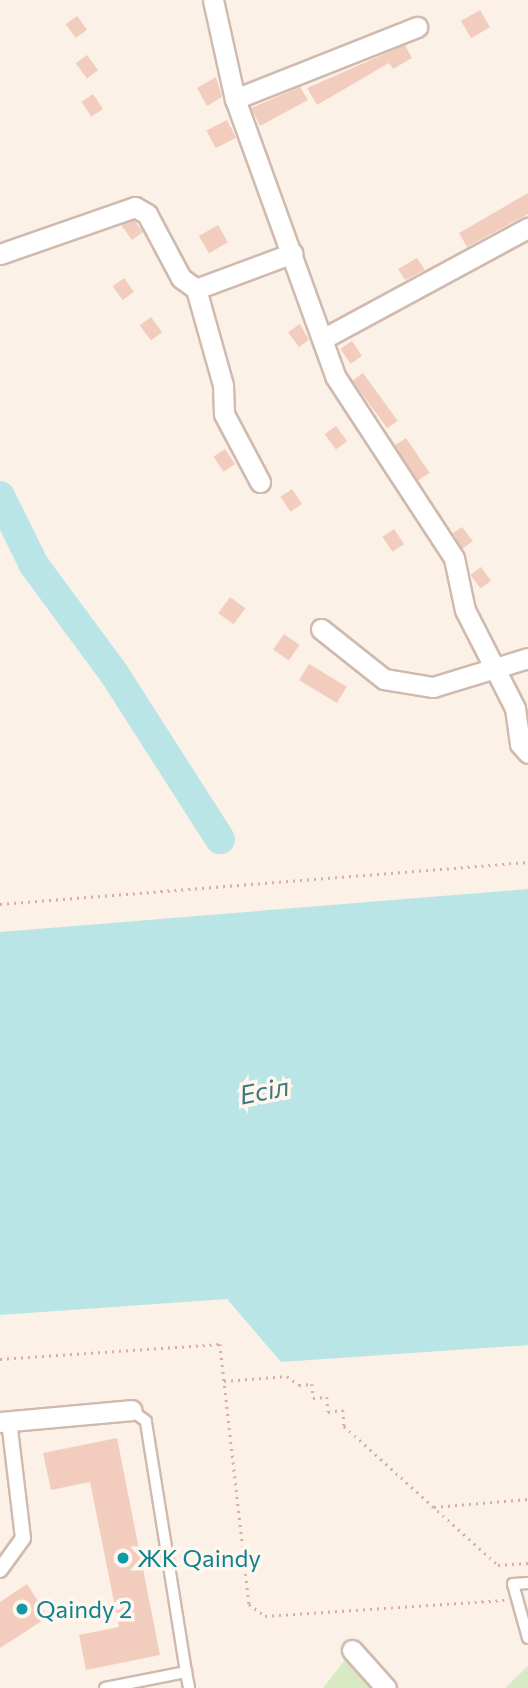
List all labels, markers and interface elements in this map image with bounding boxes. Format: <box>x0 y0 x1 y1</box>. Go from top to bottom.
water label: Есіл <box>236 1070 292 1110</box>
place label: ЖК Qaindy <box>137 1544 261 1572</box>
marker: ЖК Qaindy <box>115 1550 131 1566</box>
place label: Qaindy 2 <box>36 1595 132 1623</box>
marker: Qaindy 2 <box>14 1601 30 1617</box>

